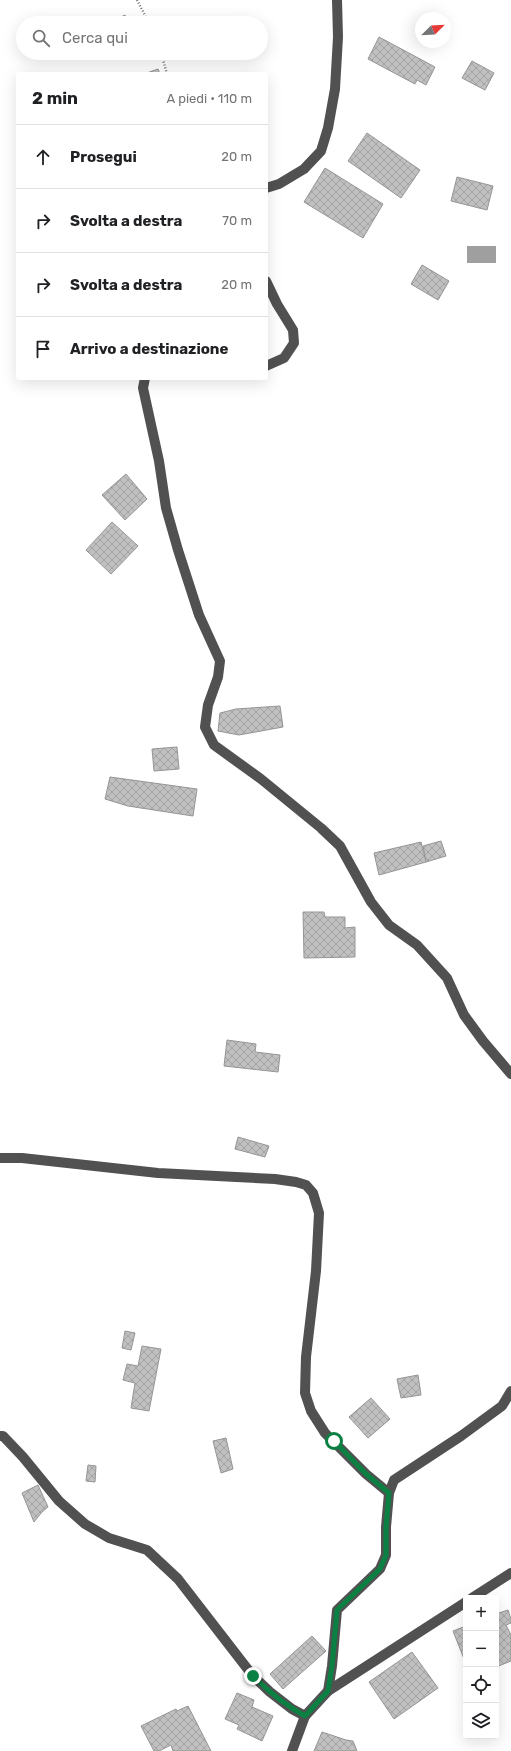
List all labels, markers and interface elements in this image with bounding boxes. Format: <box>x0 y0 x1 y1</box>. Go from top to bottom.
north arrow <box>415 12 451 48</box>
search box <box>16 16 268 60</box>
icon: search <box>30 27 52 49</box>
text: Cerca qui <box>62 29 128 47</box>
text: 2 min <box>32 88 78 108</box>
text: A piedi · 110 m <box>167 91 252 106</box>
icon: ahead <box>32 146 54 168</box>
text: Prosegui <box>70 148 137 166</box>
text: 20 m <box>221 149 252 164</box>
icon: right <box>32 210 54 232</box>
text: Svolta a destra <box>70 212 182 230</box>
text: 70 m <box>222 213 252 228</box>
icon: right <box>32 274 54 296</box>
text: Svolta a destra <box>70 276 182 294</box>
text: 20 m <box>221 277 252 292</box>
icon: arrive <box>32 338 54 360</box>
text: Arrivo a destinazione <box>70 340 228 358</box>
route start <box>325 1432 343 1450</box>
map controls <box>463 1595 499 1739</box>
button: + <box>463 1595 499 1631</box>
button: − <box>463 1631 499 1667</box>
route end <box>244 1667 262 1685</box>
button: locate <box>463 1667 499 1703</box>
button: layers <box>463 1703 499 1739</box>

